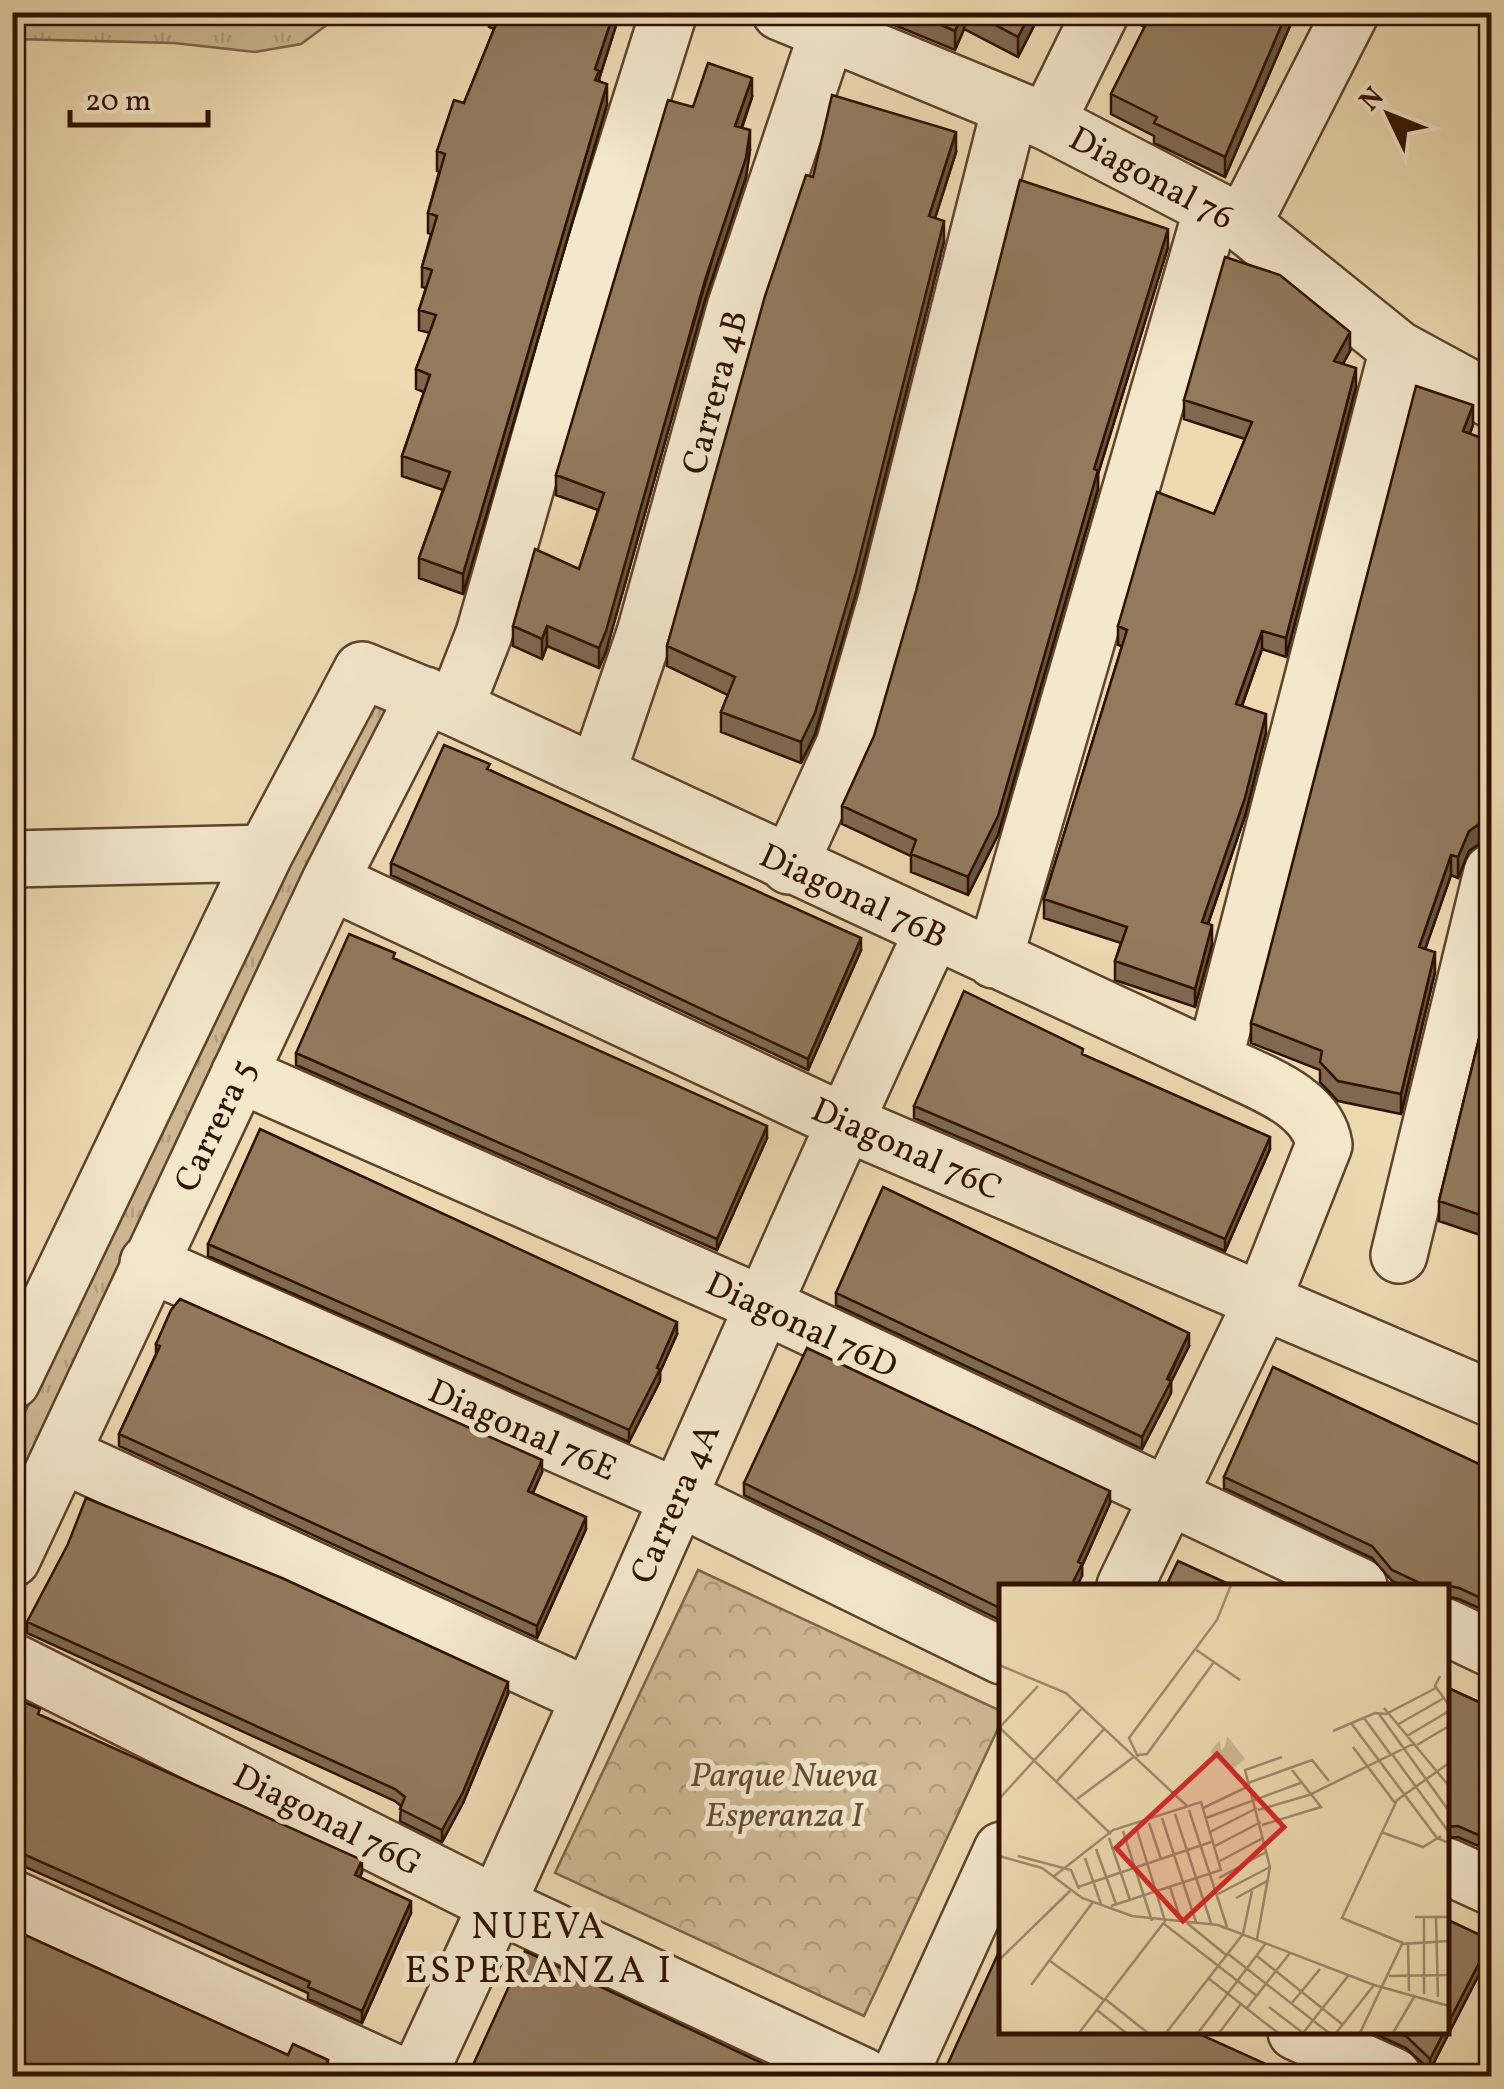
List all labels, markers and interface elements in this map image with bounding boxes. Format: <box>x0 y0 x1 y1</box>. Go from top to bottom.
scale bar <box>70 65 208 127</box>
north arrow <box>1339 65 1439 165</box>
text: N <box>1351 79 1394 120</box>
text: 20 m <box>85 81 151 123</box>
street label: Diagonal 76 <box>1060 116 1242 243</box>
street label: Carrera 4B <box>672 305 762 480</box>
street label: Diagonal 76B <box>751 833 955 962</box>
street label: Carrera 5 <box>164 1052 269 1201</box>
street label: Diagonal 76C <box>803 1087 1008 1214</box>
street label: Diagonal 76D <box>697 1261 904 1392</box>
street label: Diagonal 76E <box>420 1369 624 1495</box>
street label: Carrera 4A <box>620 1416 733 1592</box>
inset map <box>999 1584 1449 2034</box>
park label: Parque Nueva Esperanza I <box>690 1753 878 1841</box>
street label: Diagonal 76G <box>224 1754 429 1890</box>
district label: NUEVA ESPERANZA I <box>405 1902 673 1999</box>

